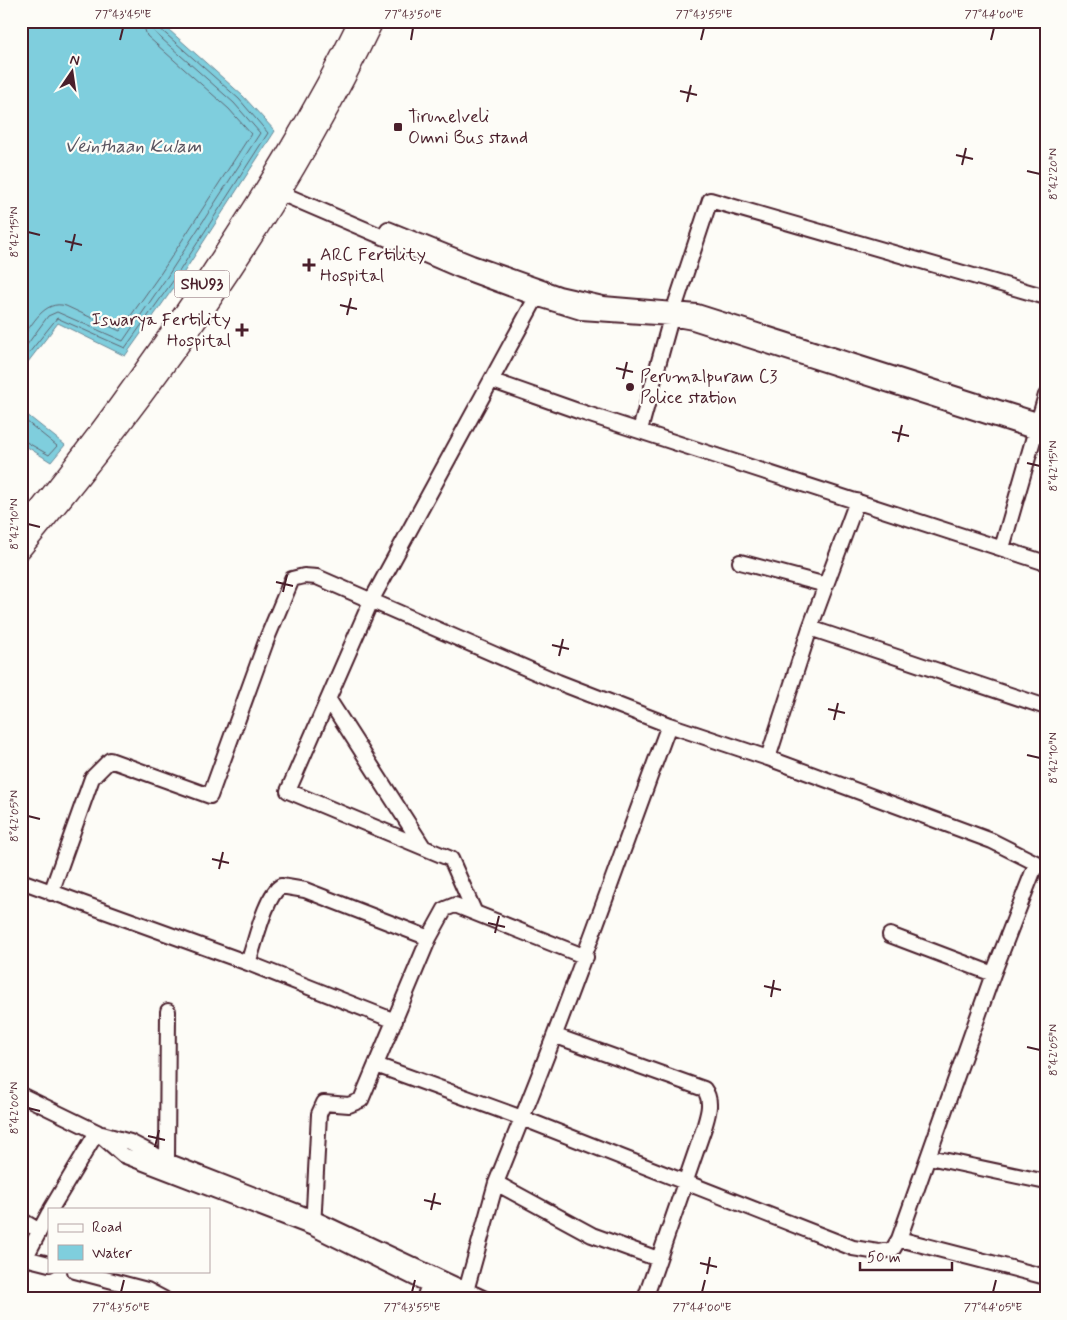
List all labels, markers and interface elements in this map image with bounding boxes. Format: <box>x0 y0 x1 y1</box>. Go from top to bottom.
text: 77°43'45"E <box>95 7 151 23</box>
text: 77°43'50"E <box>384 7 442 23</box>
text: 77°43'55"E <box>676 7 732 23</box>
text: 77°44'00"E <box>964 7 1024 23</box>
north arrow <box>48 48 98 98</box>
text: N <box>68 50 81 70</box>
place label: Tirunelveli Omni Bus stand <box>408 105 528 150</box>
marker: Tirunelveli Omni Bus stand <box>392 121 404 133</box>
water label: Veinthaan Kulam <box>64 134 202 159</box>
text: 8°42'20"N <box>1046 148 1062 200</box>
text: 8°42'15"N <box>7 207 23 257</box>
place label: ARC Fertility Hospital <box>320 243 426 288</box>
marker: ARC Fertility Hospital <box>302 258 316 272</box>
road number: SHU93 <box>174 270 230 298</box>
place label: Iswarya Fertility Hospital <box>92 308 231 353</box>
marker: Iswarya Fertility Hospital <box>235 323 249 337</box>
place label: Perumalpuram C3 Police station <box>640 365 777 410</box>
marker: Perumalpuram C3 Police station <box>624 381 636 393</box>
text: 8°42'15"N <box>1046 441 1062 491</box>
text: 8°42'10"N <box>7 498 23 550</box>
text: 8°42'10"N <box>1046 732 1062 784</box>
text: 8°42'05"N <box>7 790 23 842</box>
text: 8°42'05"N <box>1046 1024 1062 1076</box>
text: 8°42'00"N <box>7 1082 23 1134</box>
legend <box>48 1208 210 1272</box>
text: Road <box>92 1218 122 1238</box>
scale bar <box>860 1240 952 1272</box>
text: Water <box>92 1244 132 1264</box>
text: 50 m <box>867 1248 901 1268</box>
text: 77°43'50"E <box>92 1300 150 1316</box>
text: 77°43'55"E <box>384 1300 440 1316</box>
text: 77°44'00"E <box>672 1300 732 1316</box>
text: 77°44'05"E <box>964 1300 1022 1316</box>

